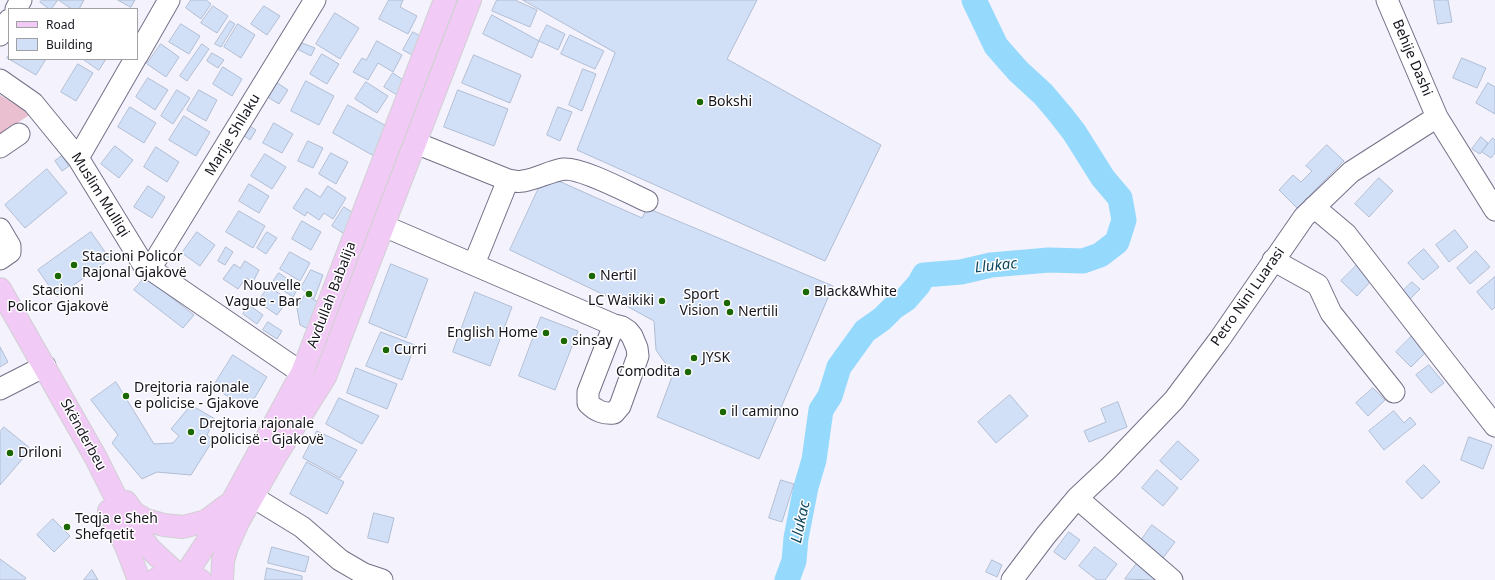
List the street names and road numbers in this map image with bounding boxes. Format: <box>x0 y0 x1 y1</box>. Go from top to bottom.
street label: Behije Dashi <box>1388 17 1436 99</box>
street label: Marije Shllaku <box>202 91 264 179</box>
street label: Muslim Mulliqi <box>67 150 133 240</box>
street label: Avdullah Babalija <box>304 239 360 351</box>
street label: Petro Nini Luarasi <box>1208 244 1288 350</box>
street label: Skënderbeu <box>56 396 110 474</box>

